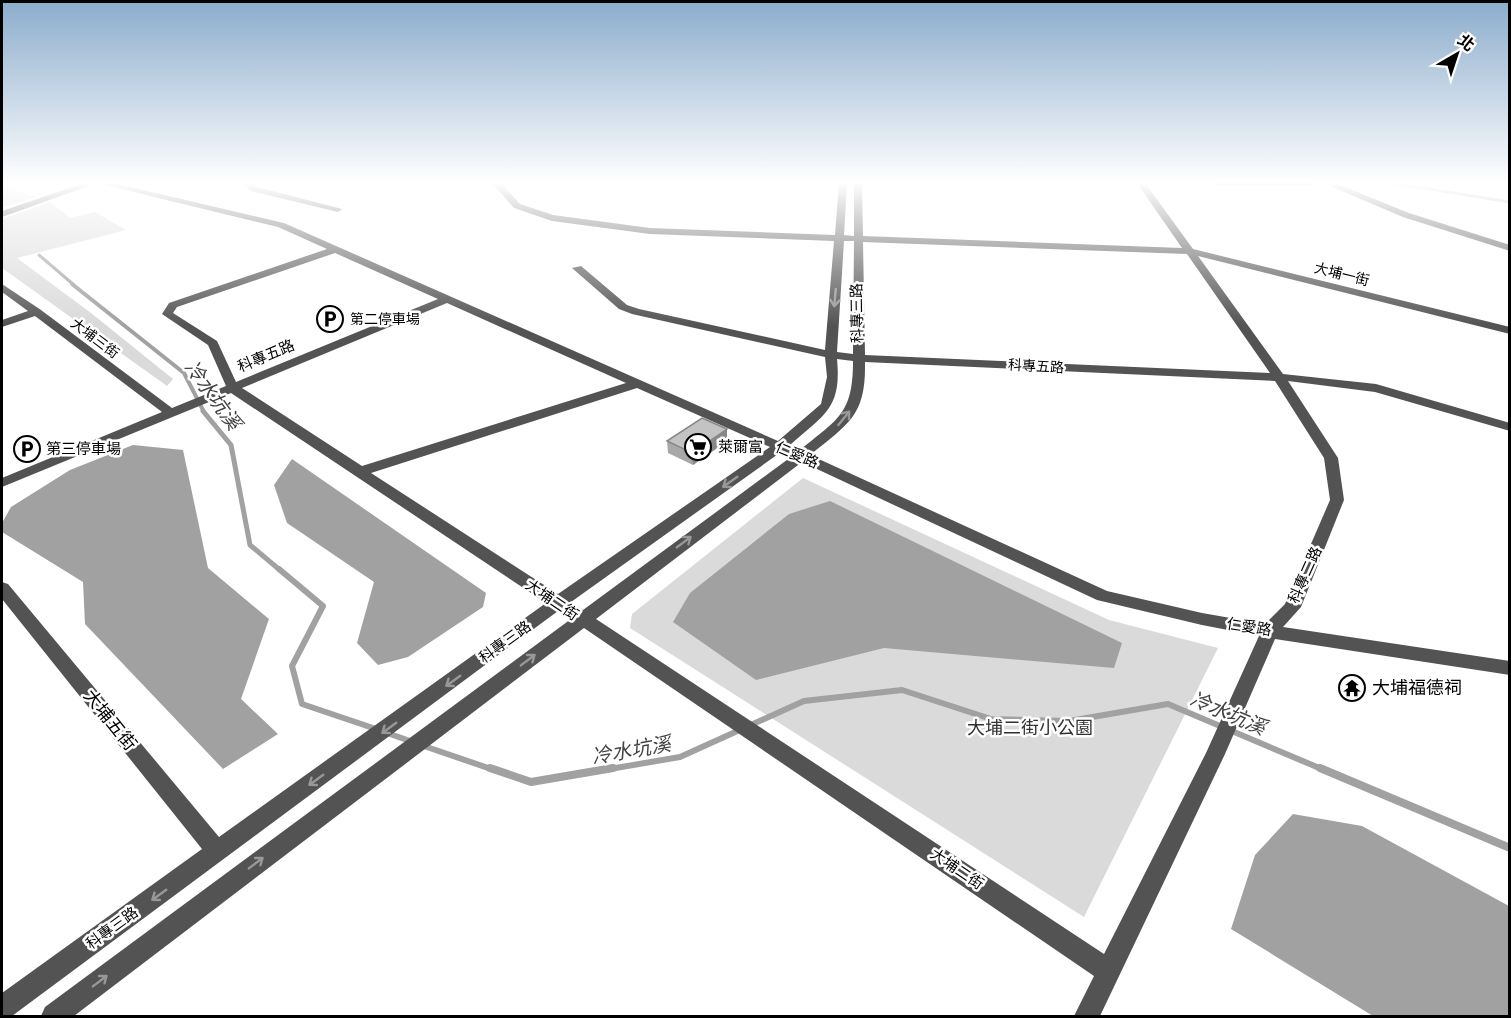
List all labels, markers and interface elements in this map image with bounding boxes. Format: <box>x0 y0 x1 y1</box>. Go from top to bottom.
north arrow <box>1427 24 1487 84</box>
text: 北 <box>1453 30 1479 57</box>
street label: 大埔一街 <box>1312 258 1371 290</box>
street label: 科專三路 <box>846 283 868 343</box>
one-way arrow <box>830 287 841 307</box>
parking icon: 第二停車場 <box>315 304 345 334</box>
place label: 第二停車場 <box>350 310 420 329</box>
street label: 大埔三街 <box>67 314 123 363</box>
street label: 科專五路 <box>234 335 298 377</box>
water label: 冷水坑溪 <box>178 355 249 438</box>
street label: 科專五路 <box>1008 356 1064 377</box>
one-way arrow <box>837 410 850 426</box>
supermarket icon: 萊爾富 <box>683 432 713 462</box>
parking icon: 第三停車場 <box>12 434 42 464</box>
place label: 萊爾富 <box>718 437 763 457</box>
street label: 仁愛路 <box>772 437 822 473</box>
place label: 第三停車場 <box>46 439 121 459</box>
one-way arrow <box>723 475 739 488</box>
one-way arrow <box>676 536 692 549</box>
street label: 科專二路 <box>1284 544 1326 606</box>
street label: 大埔二街 <box>522 575 582 625</box>
street label: 仁愛路 <box>1225 614 1273 640</box>
street label: 科專三路 <box>475 616 535 668</box>
one-way arrow <box>520 654 536 666</box>
temple icon: 大埔福德祠 <box>1337 673 1367 703</box>
one-way arrow <box>445 675 461 687</box>
place label: 大埔福德祠 <box>1372 676 1462 700</box>
street label: 大埔五街 <box>78 684 142 756</box>
water label: 冷水坑溪 <box>1186 685 1273 743</box>
park label: 大埔二街小公園 <box>967 716 1093 740</box>
one-way arrow <box>381 721 397 734</box>
water label: 冷水坑溪 <box>589 730 676 771</box>
one-way arrow <box>309 774 325 786</box>
street label: 大埔二街 <box>927 844 987 894</box>
one-way arrow <box>248 857 264 870</box>
one-way arrow <box>151 889 167 901</box>
street label: 科專三路 <box>82 902 142 954</box>
one-way arrow <box>92 975 108 987</box>

